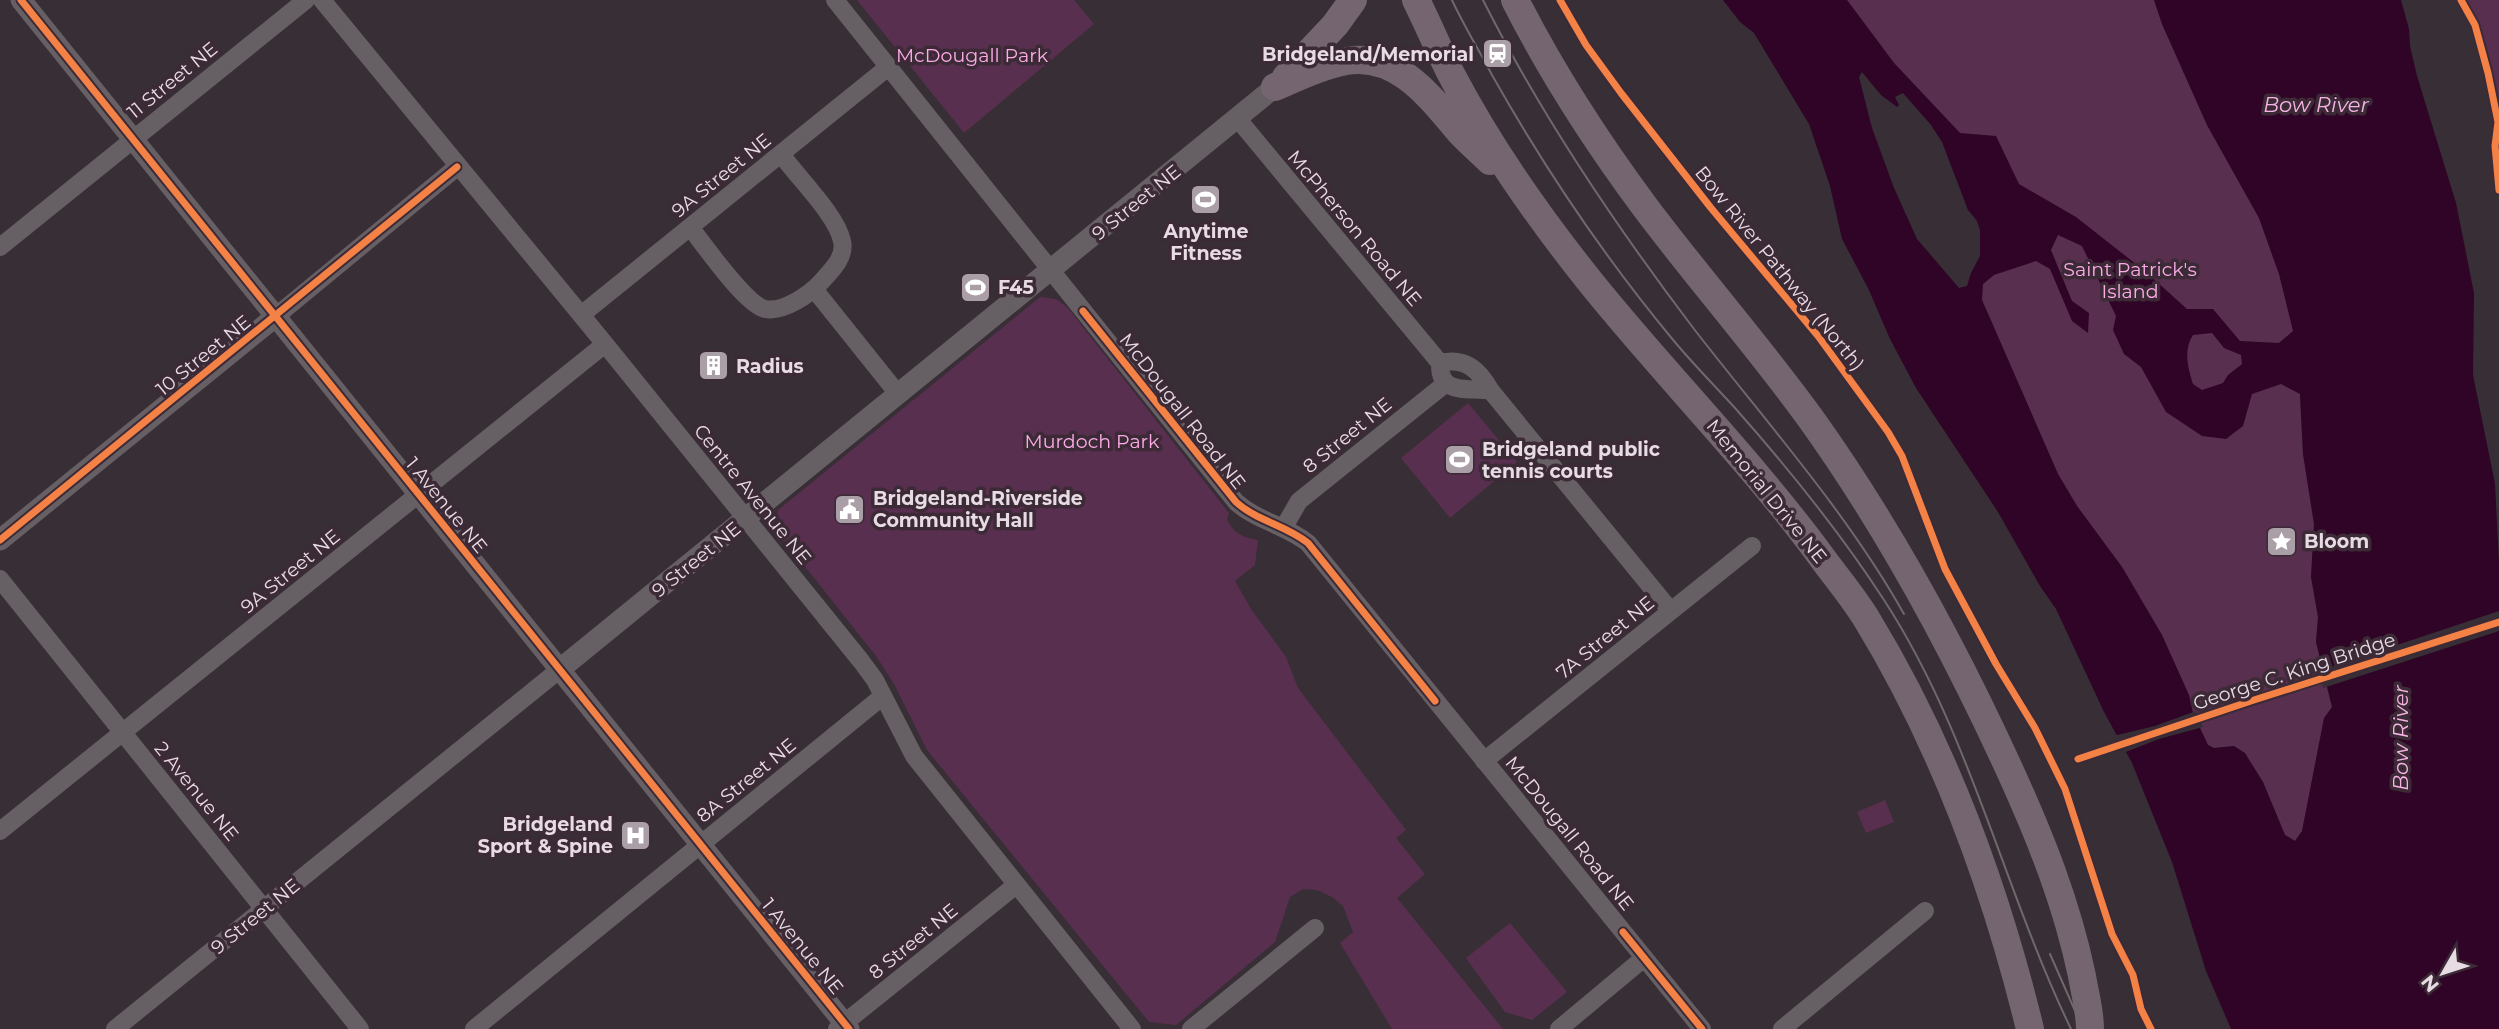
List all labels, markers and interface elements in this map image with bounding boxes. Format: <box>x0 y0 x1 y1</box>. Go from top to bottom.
street label: 11 Street NE <box>123 37 222 124</box>
station icon: Bridgeland/Memorial <box>1480 37 1514 71</box>
place label: Bridgeland/Memorial <box>1262 43 1474 66</box>
park label: McDougall Park <box>896 44 1049 67</box>
water label: Bow River <box>2263 92 2369 117</box>
street label: 9A Street NE <box>667 128 775 222</box>
street label: McPherson Road NE <box>1283 146 1426 311</box>
street label: 9 Street NE <box>1087 160 1185 245</box>
street label: Bow River Pathway (North) <box>1690 161 1869 375</box>
sports icon: Anytime Fitness <box>1189 183 1223 217</box>
place label: Anytime Fitness <box>1163 220 1248 265</box>
park label: Saint Patrick's Island <box>2063 258 2197 303</box>
sports icon: F45 <box>958 270 992 304</box>
place label: F45 <box>998 276 1034 299</box>
street label: 10 Street NE <box>151 310 255 401</box>
street label: McDougall Road NE <box>1115 329 1251 494</box>
building icon: Radius <box>696 349 730 383</box>
place label: Radius <box>736 355 804 378</box>
street label: 8 Street NE <box>1298 393 1396 478</box>
street label: Memorial Drive NE <box>1702 415 1832 568</box>
street label: Centre Avenue NE <box>689 420 816 569</box>
park label: Murdoch Park <box>1025 430 1160 453</box>
place label: Bridgeland public tennis courts <box>1482 438 1660 483</box>
sports icon: Bridgeland public tennis courts <box>1442 443 1476 477</box>
street label: 1 Avenue NE <box>401 453 492 558</box>
place label: Bridgeland-Riverside Community Hall <box>873 487 1083 532</box>
public building icon: Bridgeland-Riverside Community Hall <box>833 492 867 526</box>
street label: 9 Street NE <box>647 517 745 602</box>
street label: 9A Street NE <box>236 524 344 618</box>
place icon: Bloom <box>2264 524 2298 558</box>
place label: Bloom <box>2304 530 2369 553</box>
street label: 7A Street NE <box>1552 591 1659 684</box>
street label: George C. King Bridge <box>2190 628 2398 715</box>
water label: Bow River <box>2388 685 2413 791</box>
street label: 8A Street NE <box>692 733 801 827</box>
street label: 2 Avenue NE <box>150 737 244 845</box>
street label: McDougall Road NE <box>1500 752 1639 915</box>
place label: Bridgeland Sport & Spine <box>478 813 613 858</box>
hospital icon: Bridgeland Sport & Spine <box>619 818 653 852</box>
street label: 9 Street NE <box>206 874 304 959</box>
street label: 1 Avenue NE <box>757 894 848 999</box>
street label: 8 Street NE <box>864 899 962 984</box>
north arrow <box>2408 938 2478 1008</box>
text: N <box>2416 970 2444 997</box>

